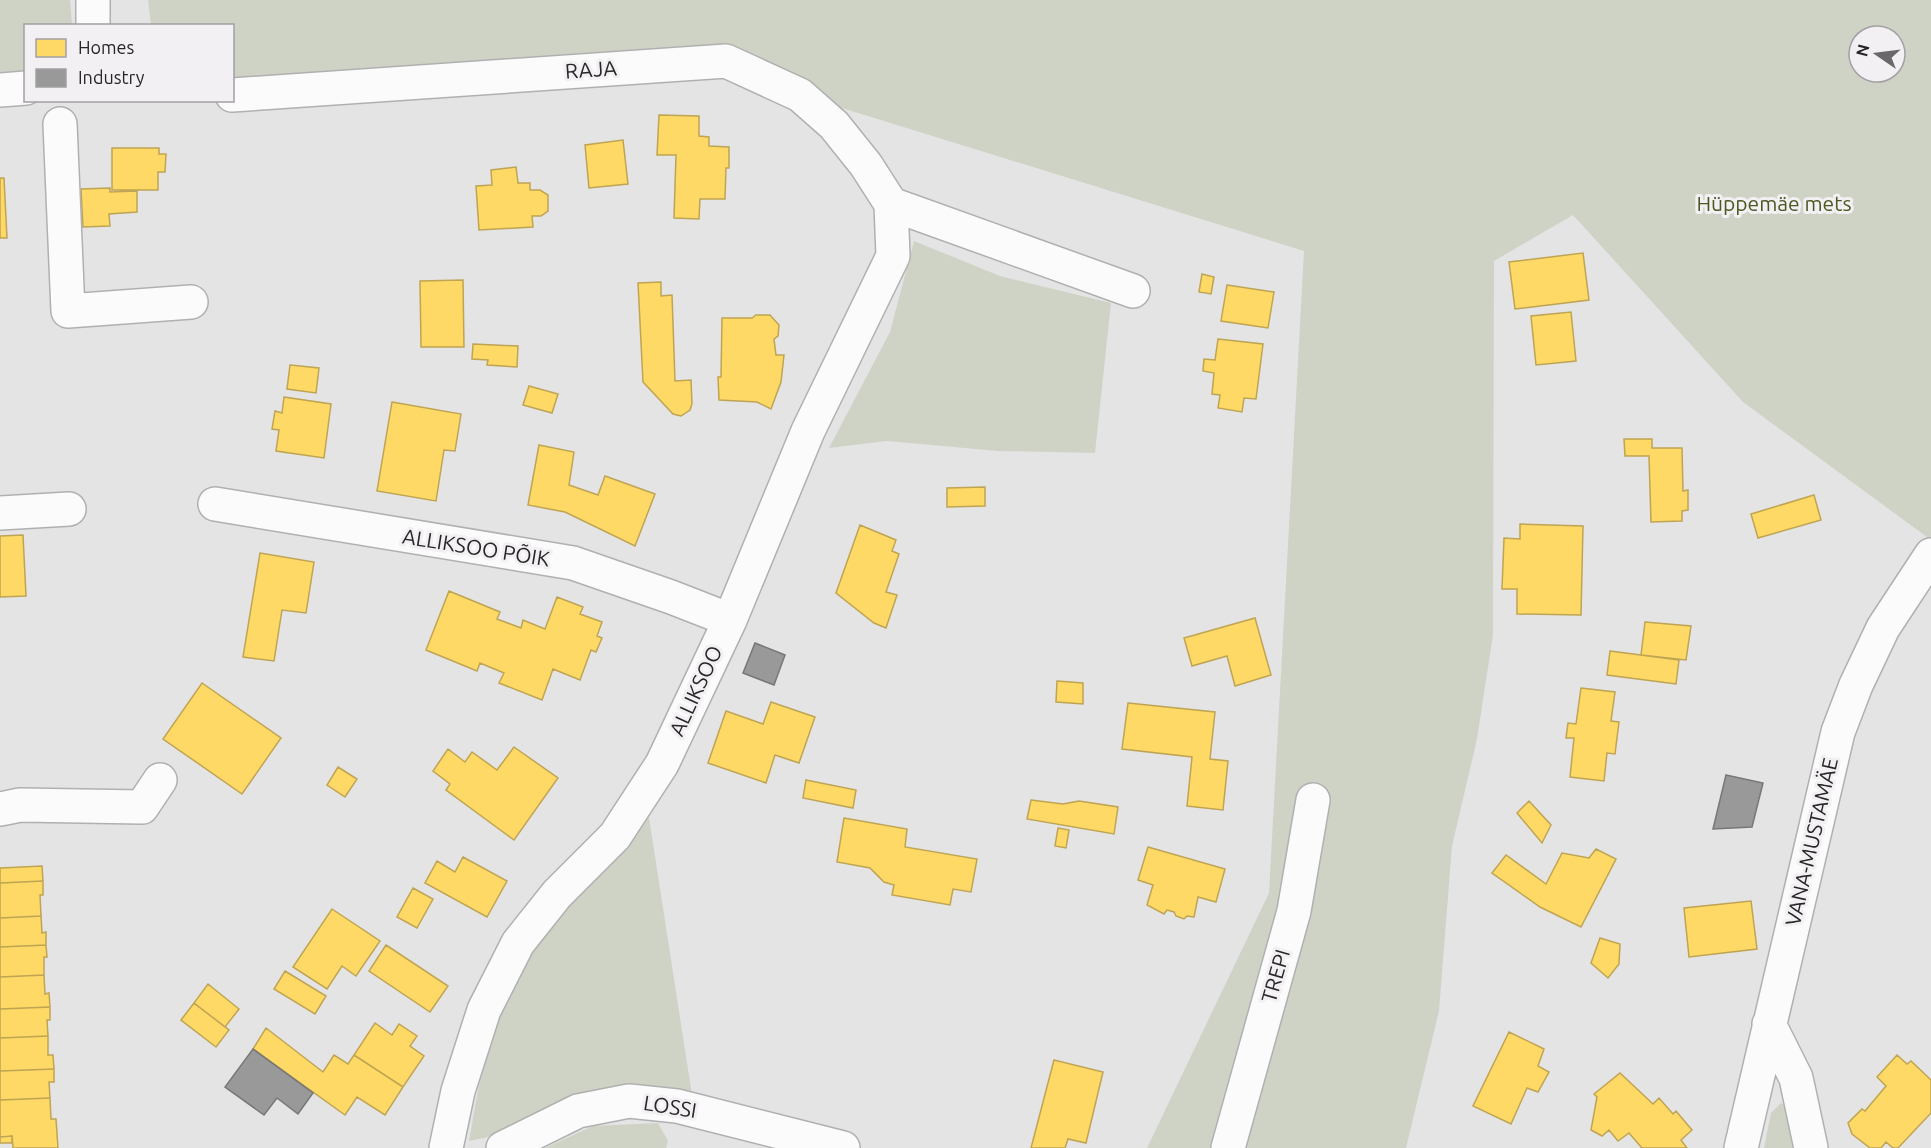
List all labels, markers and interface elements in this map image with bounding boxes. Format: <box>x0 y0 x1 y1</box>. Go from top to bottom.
legend <box>24 24 234 102</box>
north arrow <box>1847 24 1907 84</box>
text: Homes <box>78 37 135 57</box>
text: N <box>1852 42 1873 58</box>
street label: RAJA <box>564 55 618 83</box>
text: Industry <box>78 67 145 87</box>
park label: Hüppemäe mets <box>1696 191 1852 215</box>
street label: ALLIKSOO PÕIK <box>401 524 552 571</box>
street label: ALLIKSOO <box>664 642 726 740</box>
street label: VANA-MUSTAMÄE <box>1780 755 1842 928</box>
street label: TREPI <box>1256 946 1294 1005</box>
street label: LOSSI <box>642 1090 699 1122</box>

